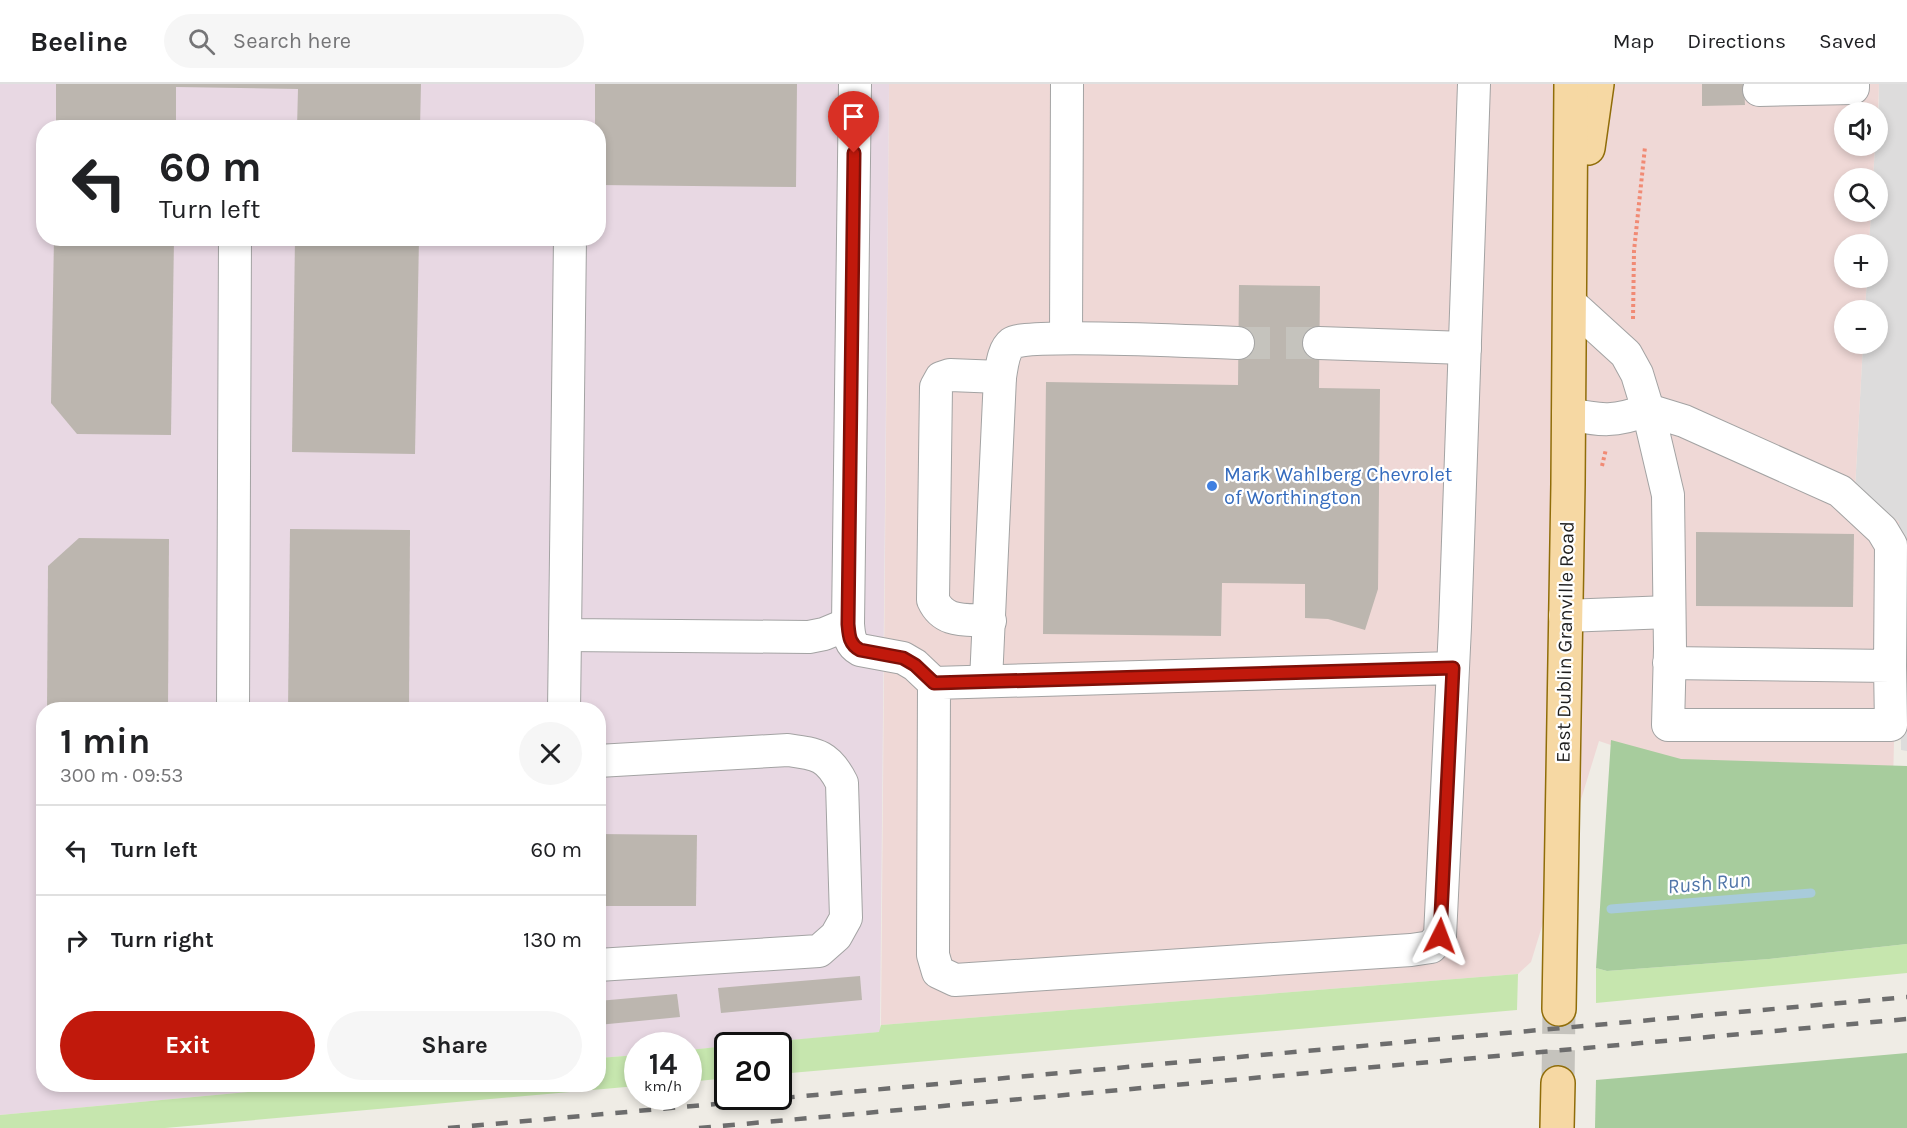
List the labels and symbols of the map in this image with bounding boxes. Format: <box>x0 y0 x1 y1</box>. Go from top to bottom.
pin <box>828 91 879 153</box>
place label: Mark Wahlberg Chevrolet of Worthington <box>1224 463 1453 509</box>
marker: Mark Wahlberg Chevrolet of Worthington <box>1205 479 1219 493</box>
street label: East Dublin Granville Road <box>1551 521 1579 763</box>
water label: Rush Run <box>1666 867 1752 899</box>
position arrow <box>1408 904 1472 968</box>
speed limit sign: 20 <box>714 1032 792 1110</box>

